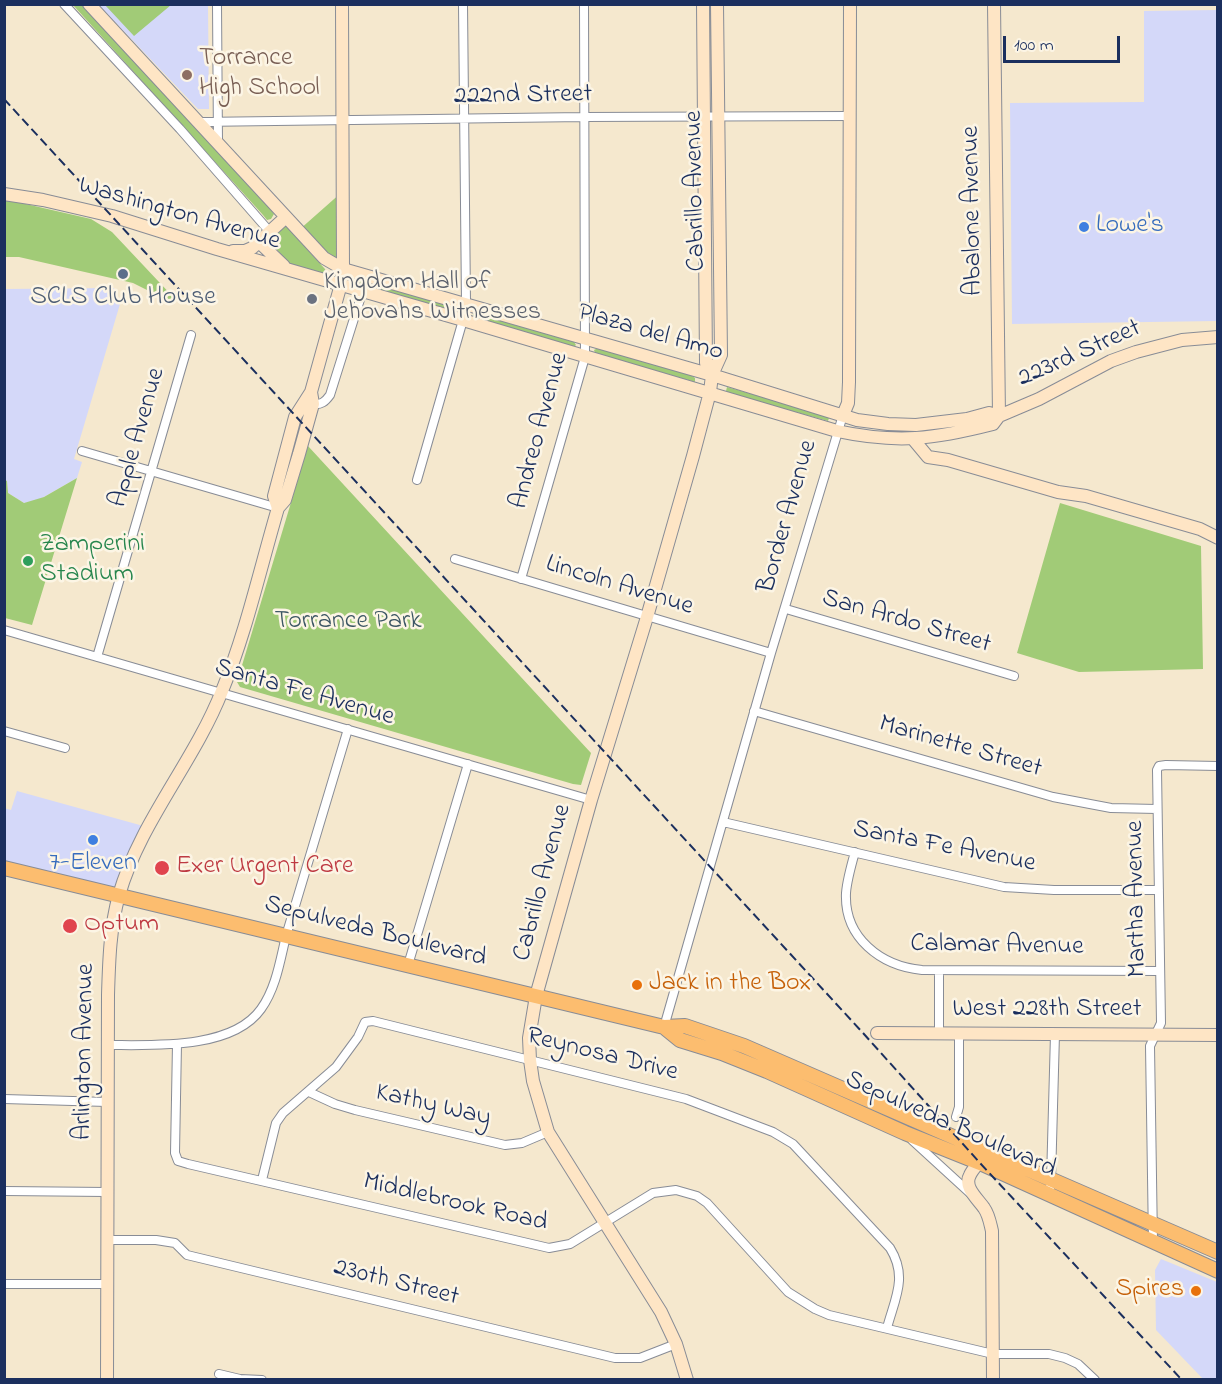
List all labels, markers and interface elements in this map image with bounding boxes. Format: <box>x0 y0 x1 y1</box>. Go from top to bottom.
scale bar <box>1006 24 1123 62</box>
text: 100 m <box>1014 33 1054 59</box>
place label: Torrance High School <box>199 44 320 106</box>
marker: Torrance High School <box>180 68 194 82</box>
street label: 222nd Street <box>454 80 592 114</box>
street label: Cabrillo Avenue <box>680 110 714 272</box>
street label: Abalone Avenue <box>957 126 991 296</box>
street label: Washington Avenue <box>75 171 283 259</box>
place label: Lowe's <box>1096 211 1164 243</box>
marker: Lowe's <box>1077 220 1091 234</box>
marker: SCLS Club House <box>116 267 130 281</box>
place label: Kingdom Hall of Jehovahs Witnesses <box>324 268 541 330</box>
place label: SCLS Club House <box>30 283 216 315</box>
marker: Kingdom Hall of Jehovahs Witnesses <box>305 292 319 306</box>
street label: Plaza del Amo <box>574 298 726 370</box>
street label: 223rd Street <box>1014 314 1146 396</box>
street label: Andreo Avenue <box>505 349 577 513</box>
street label: Apple Avenue <box>104 365 174 511</box>
street label: Border Avenue <box>752 437 826 597</box>
place label: Zamperini Stadium <box>40 530 145 592</box>
street label: Lincoln Avenue <box>541 550 697 624</box>
marker: Zamperini Stadium <box>21 554 35 568</box>
street label: San Ardo Street <box>818 584 994 662</box>
park label: Torrance Park <box>274 607 422 639</box>
street label: Santa Fe Avenue <box>211 653 397 735</box>
street label: Marinette Street <box>875 710 1045 786</box>
street label: Cabrillo Avenue <box>508 801 580 965</box>
street label: Santa Fe Avenue <box>850 815 1038 881</box>
street label: Martha Avenue <box>1121 820 1155 978</box>
marker: 7-Eleven <box>86 833 100 847</box>
place label: 7-Eleven <box>49 849 137 881</box>
place label: Exer Urgent Care <box>176 852 354 884</box>
marker: Exer Urgent Care <box>153 859 171 877</box>
street label: Sepulveda Boulevard <box>261 890 489 976</box>
place label: Optum <box>84 910 159 942</box>
marker: Optum <box>61 917 79 935</box>
street label: Calamar Avenue <box>910 930 1084 964</box>
street label: Arlington Avenue <box>69 963 103 1141</box>
place label: Jack in the Box <box>649 969 811 1001</box>
marker: Jack in the Box <box>630 978 644 992</box>
street label: West 228th Street <box>953 995 1141 1027</box>
street label: Reynosa Drive <box>523 1022 681 1090</box>
street label: Sepulveda Boulevard <box>840 1065 1060 1187</box>
street label: Kathy Way <box>372 1079 494 1135</box>
street label: Middlebrook Road <box>360 1168 550 1240</box>
street label: 230th Street <box>330 1253 462 1315</box>
place label: Spires <box>1116 1275 1184 1307</box>
marker: Spires <box>1189 1284 1203 1298</box>

